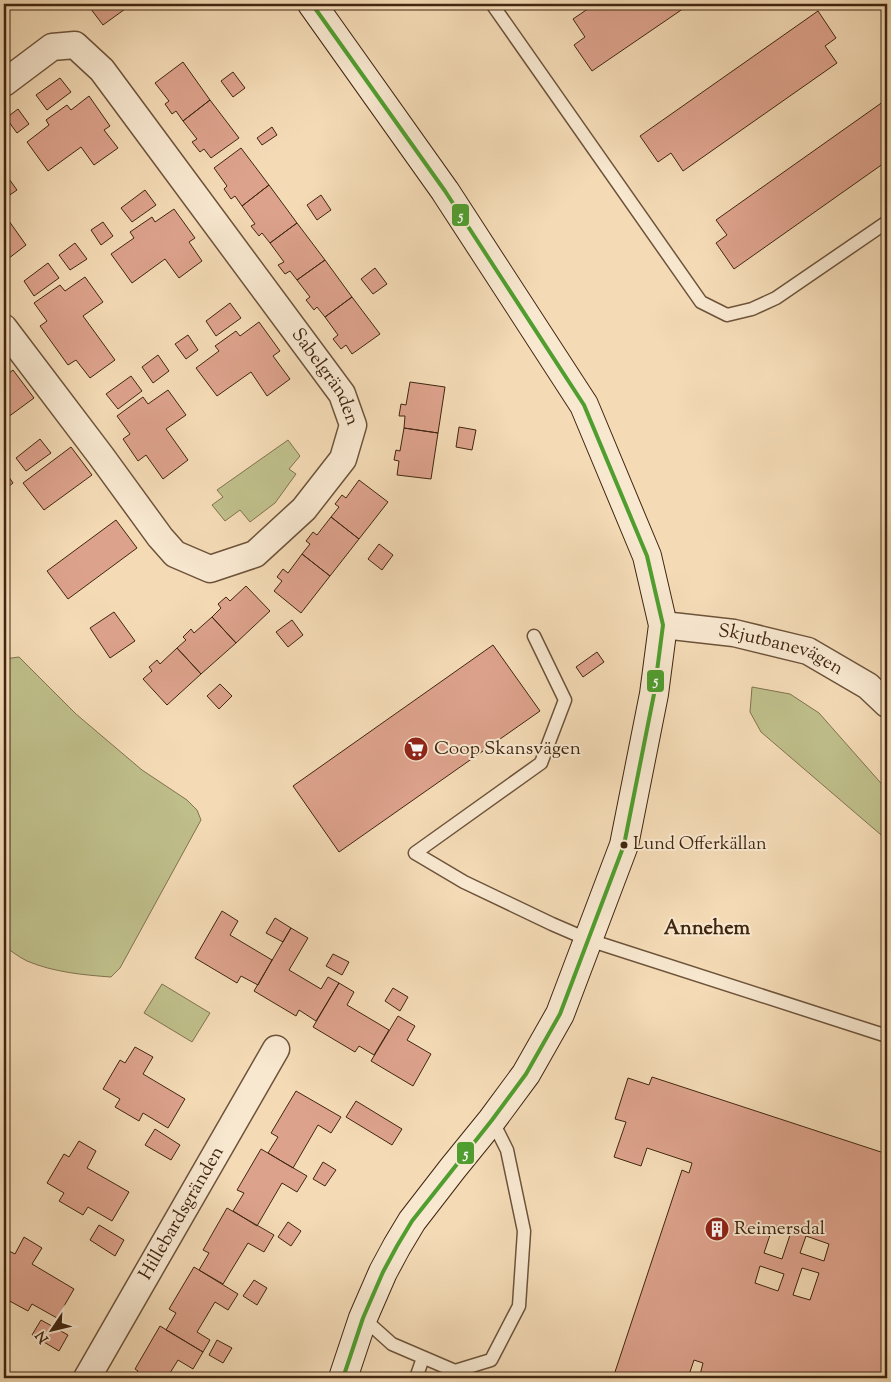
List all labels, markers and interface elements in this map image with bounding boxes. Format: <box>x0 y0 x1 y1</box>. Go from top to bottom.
line badge: 5 <box>451 203 470 227</box>
text: 5 <box>458 207 464 227</box>
street label: Sabelgränden <box>284 323 366 429</box>
street label: Skjutbanevägen <box>717 618 848 682</box>
line badge: 5 <box>646 669 665 693</box>
text: 5 <box>653 672 659 692</box>
supermarket icon: Coop Skansvägen <box>403 736 429 762</box>
place label: Coop Skansvägen <box>434 736 581 763</box>
place label: Lund Offerkällan <box>633 832 767 858</box>
marker: Lund Offerkällan <box>619 840 629 850</box>
district label: Annehem <box>664 915 751 944</box>
street label: Hillebardsgränden <box>132 1141 231 1285</box>
line badge: 5 <box>456 1141 475 1165</box>
text: 5 <box>463 1145 469 1165</box>
building icon: Reimersdal <box>704 1216 730 1242</box>
place label: Reimersdal <box>734 1216 825 1243</box>
north arrow <box>28 1304 78 1354</box>
text: N <box>32 1326 54 1347</box>

